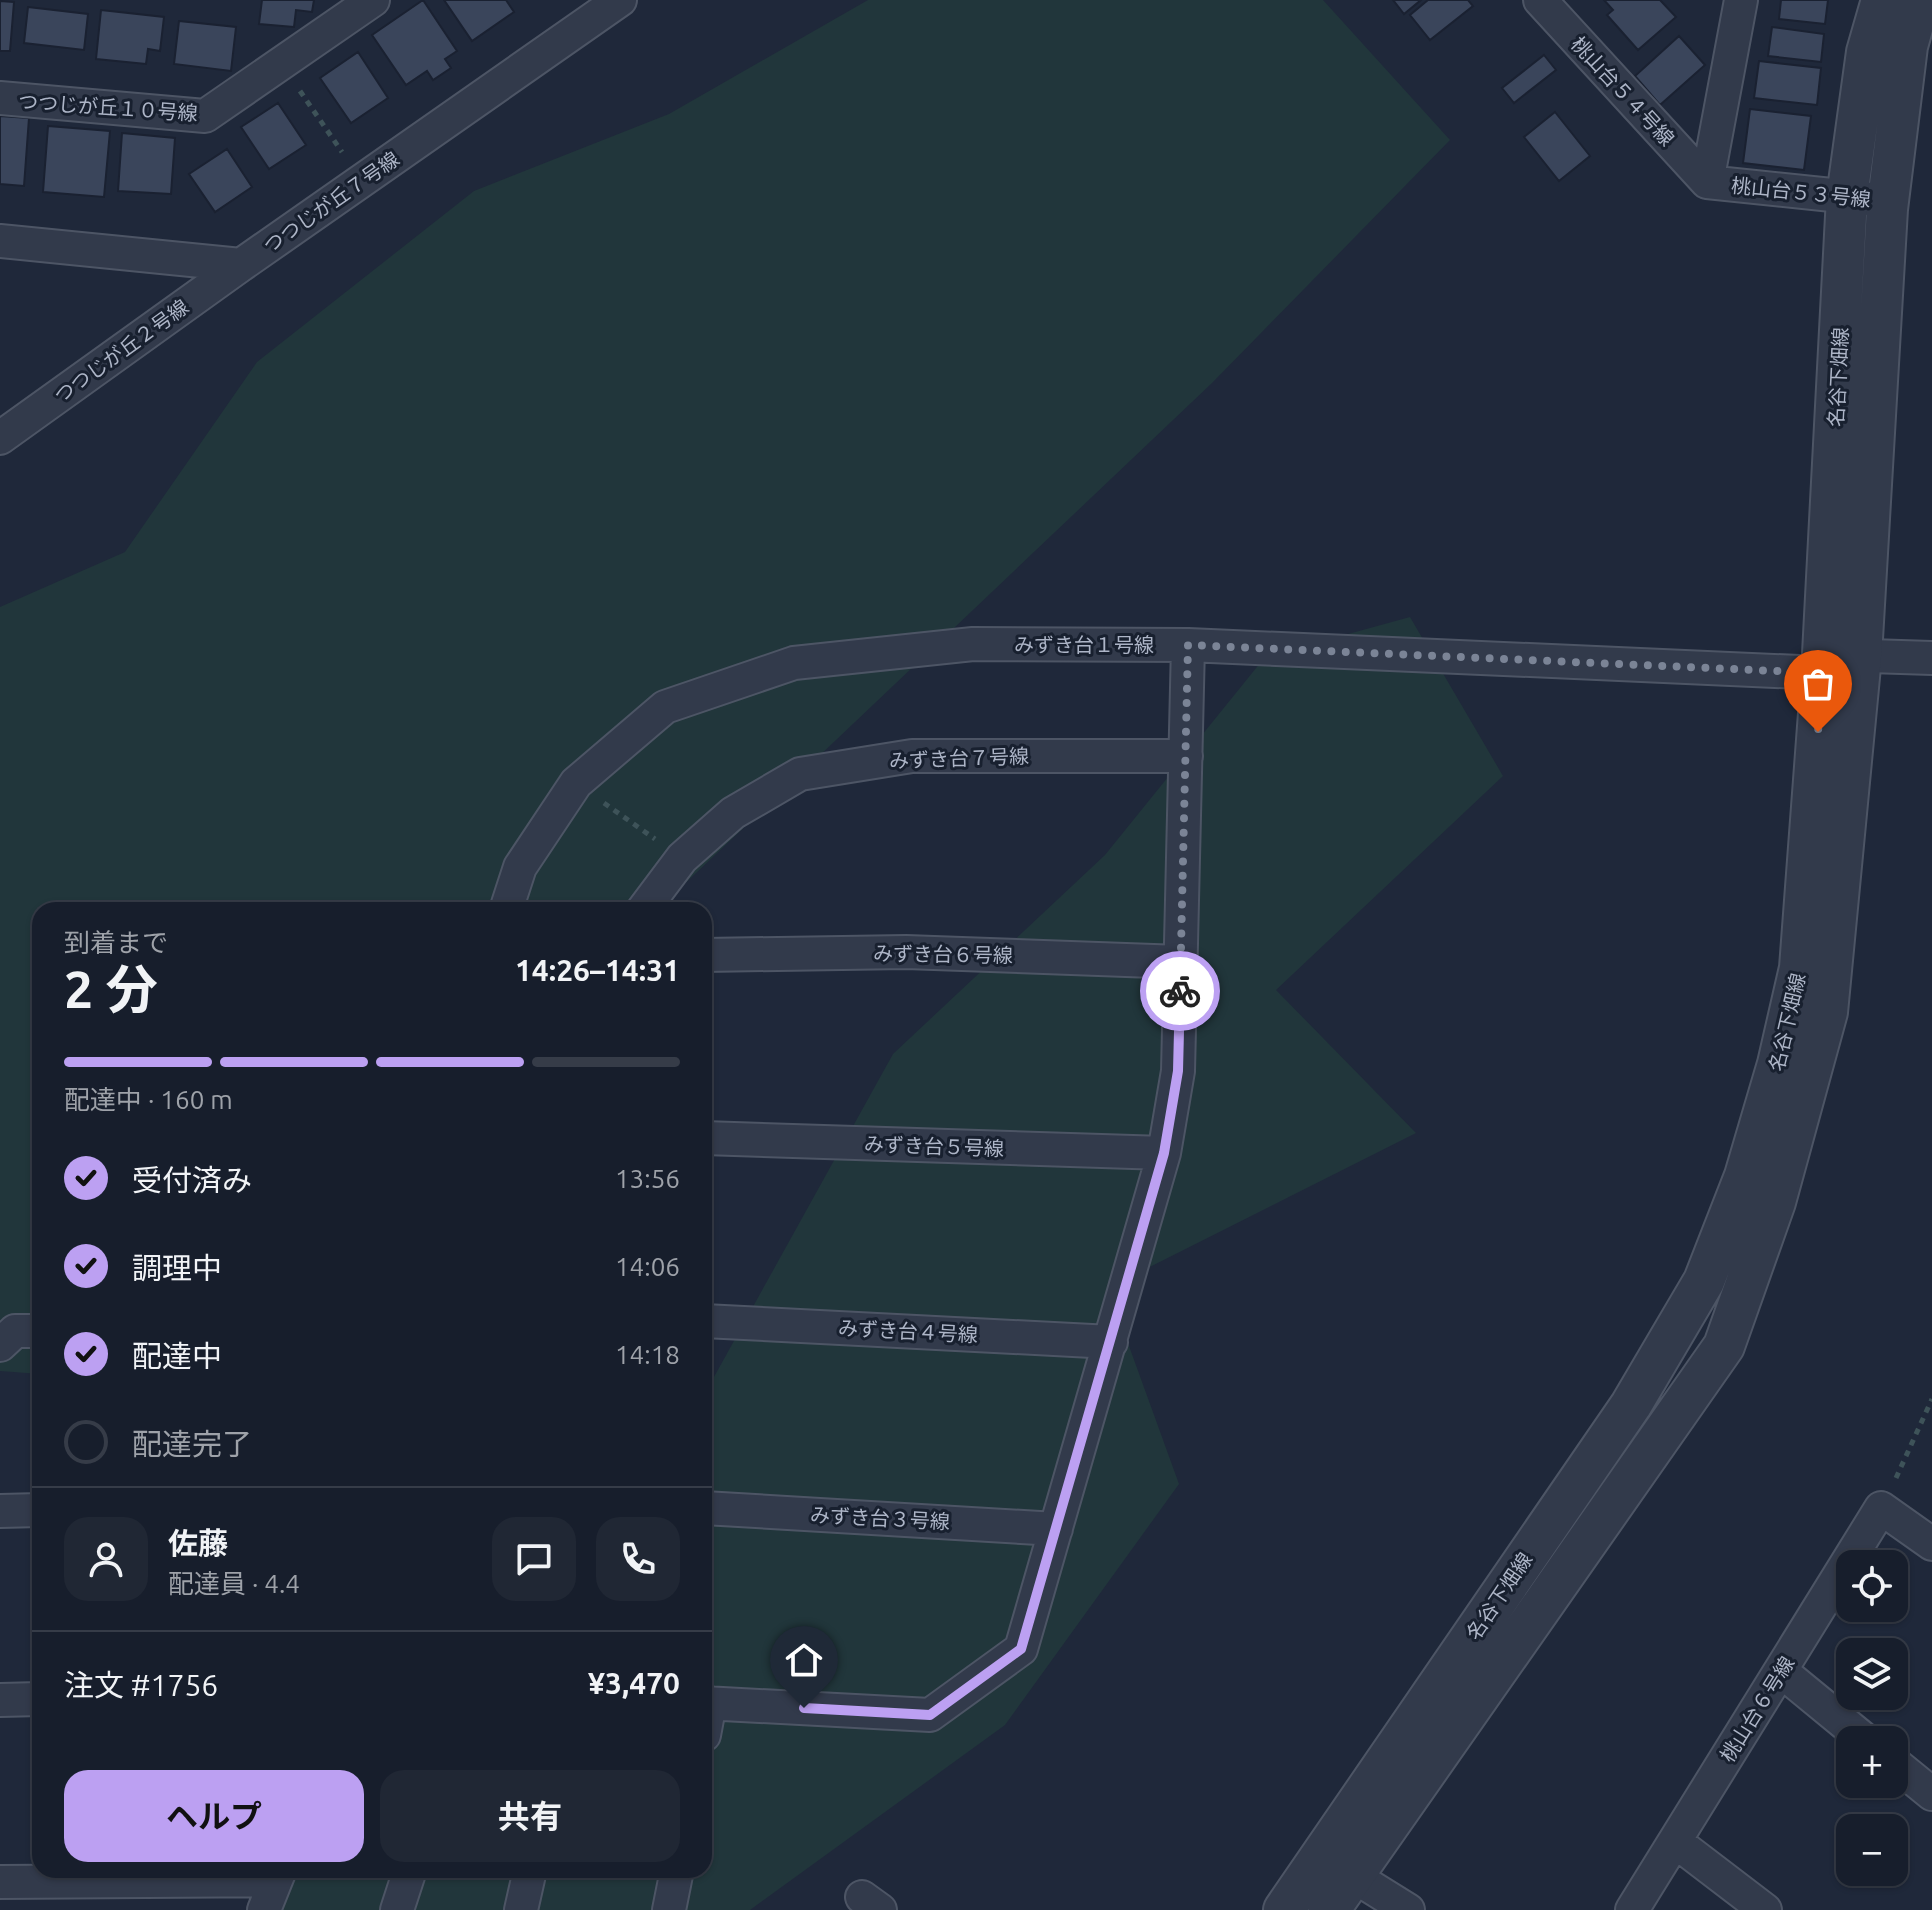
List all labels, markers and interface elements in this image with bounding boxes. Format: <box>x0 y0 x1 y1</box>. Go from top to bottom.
street label: 桃山台５４号線 <box>1567 32 1679 150</box>
street label: つつじが丘１０号線 <box>17 89 199 125</box>
street label: つつじが丘７号線 <box>259 147 403 257</box>
street label: 桃山台５３号線 <box>1730 173 1872 211</box>
street label: つつじが丘２号線 <box>50 295 192 407</box>
street label: 名谷下畑線 <box>1824 326 1852 428</box>
street label: みずき台１号線 <box>1014 633 1154 656</box>
pin <box>1784 650 1852 732</box>
icon: bag <box>1796 662 1840 706</box>
street label: みずき台７号線 <box>889 744 1029 772</box>
text: 到着まで <box>64 928 168 957</box>
street label: みずき台６号線 <box>873 941 1013 967</box>
courier <box>1140 951 1220 1031</box>
text: 14:26–14:31 <box>515 953 680 987</box>
text: 2 分 <box>64 960 158 1018</box>
icon: bike <box>1158 969 1202 1013</box>
street label: 名谷下畑線 <box>1765 971 1809 1073</box>
text: 配達中 · 160 m <box>64 1085 233 1114</box>
street label: みずき台５号線 <box>864 1132 1004 1160</box>
icon: check <box>64 1156 108 1200</box>
text: 受付済み <box>132 1163 252 1197</box>
text: 13:56 <box>615 1164 680 1193</box>
icon: check <box>64 1244 108 1288</box>
text: 調理中 <box>132 1251 222 1285</box>
text: 14:06 <box>615 1252 680 1281</box>
street label: みずき台４号線 <box>837 1316 979 1346</box>
icon: check <box>64 1332 108 1376</box>
text: 配達中 <box>132 1339 222 1373</box>
text: 14:18 <box>615 1340 680 1369</box>
text: 配達完了 <box>132 1427 252 1461</box>
street label: みずき台３号線 <box>809 1503 951 1533</box>
button: person <box>64 1517 148 1601</box>
button: chat <box>492 1517 576 1601</box>
button: phone <box>596 1517 680 1601</box>
text: 佐藤 <box>168 1526 228 1560</box>
street label: 名谷下畑線 <box>1462 1548 1536 1644</box>
map controls <box>1836 1550 1908 1886</box>
button: locate <box>1836 1550 1908 1622</box>
text: 配達員 · 4.4 <box>168 1569 300 1598</box>
pin <box>770 1626 838 1708</box>
icon: home <box>782 1638 826 1682</box>
button: layers <box>1836 1638 1908 1710</box>
street label: 桃山台６号線 <box>1715 1652 1799 1766</box>
text: ¥3,470 <box>588 1666 680 1700</box>
text: 注文 #1756 <box>64 1668 218 1702</box>
button: + <box>1836 1726 1908 1798</box>
button: ヘルプ <box>64 1770 364 1862</box>
button: 共有 <box>380 1770 680 1862</box>
button: − <box>1836 1814 1908 1886</box>

